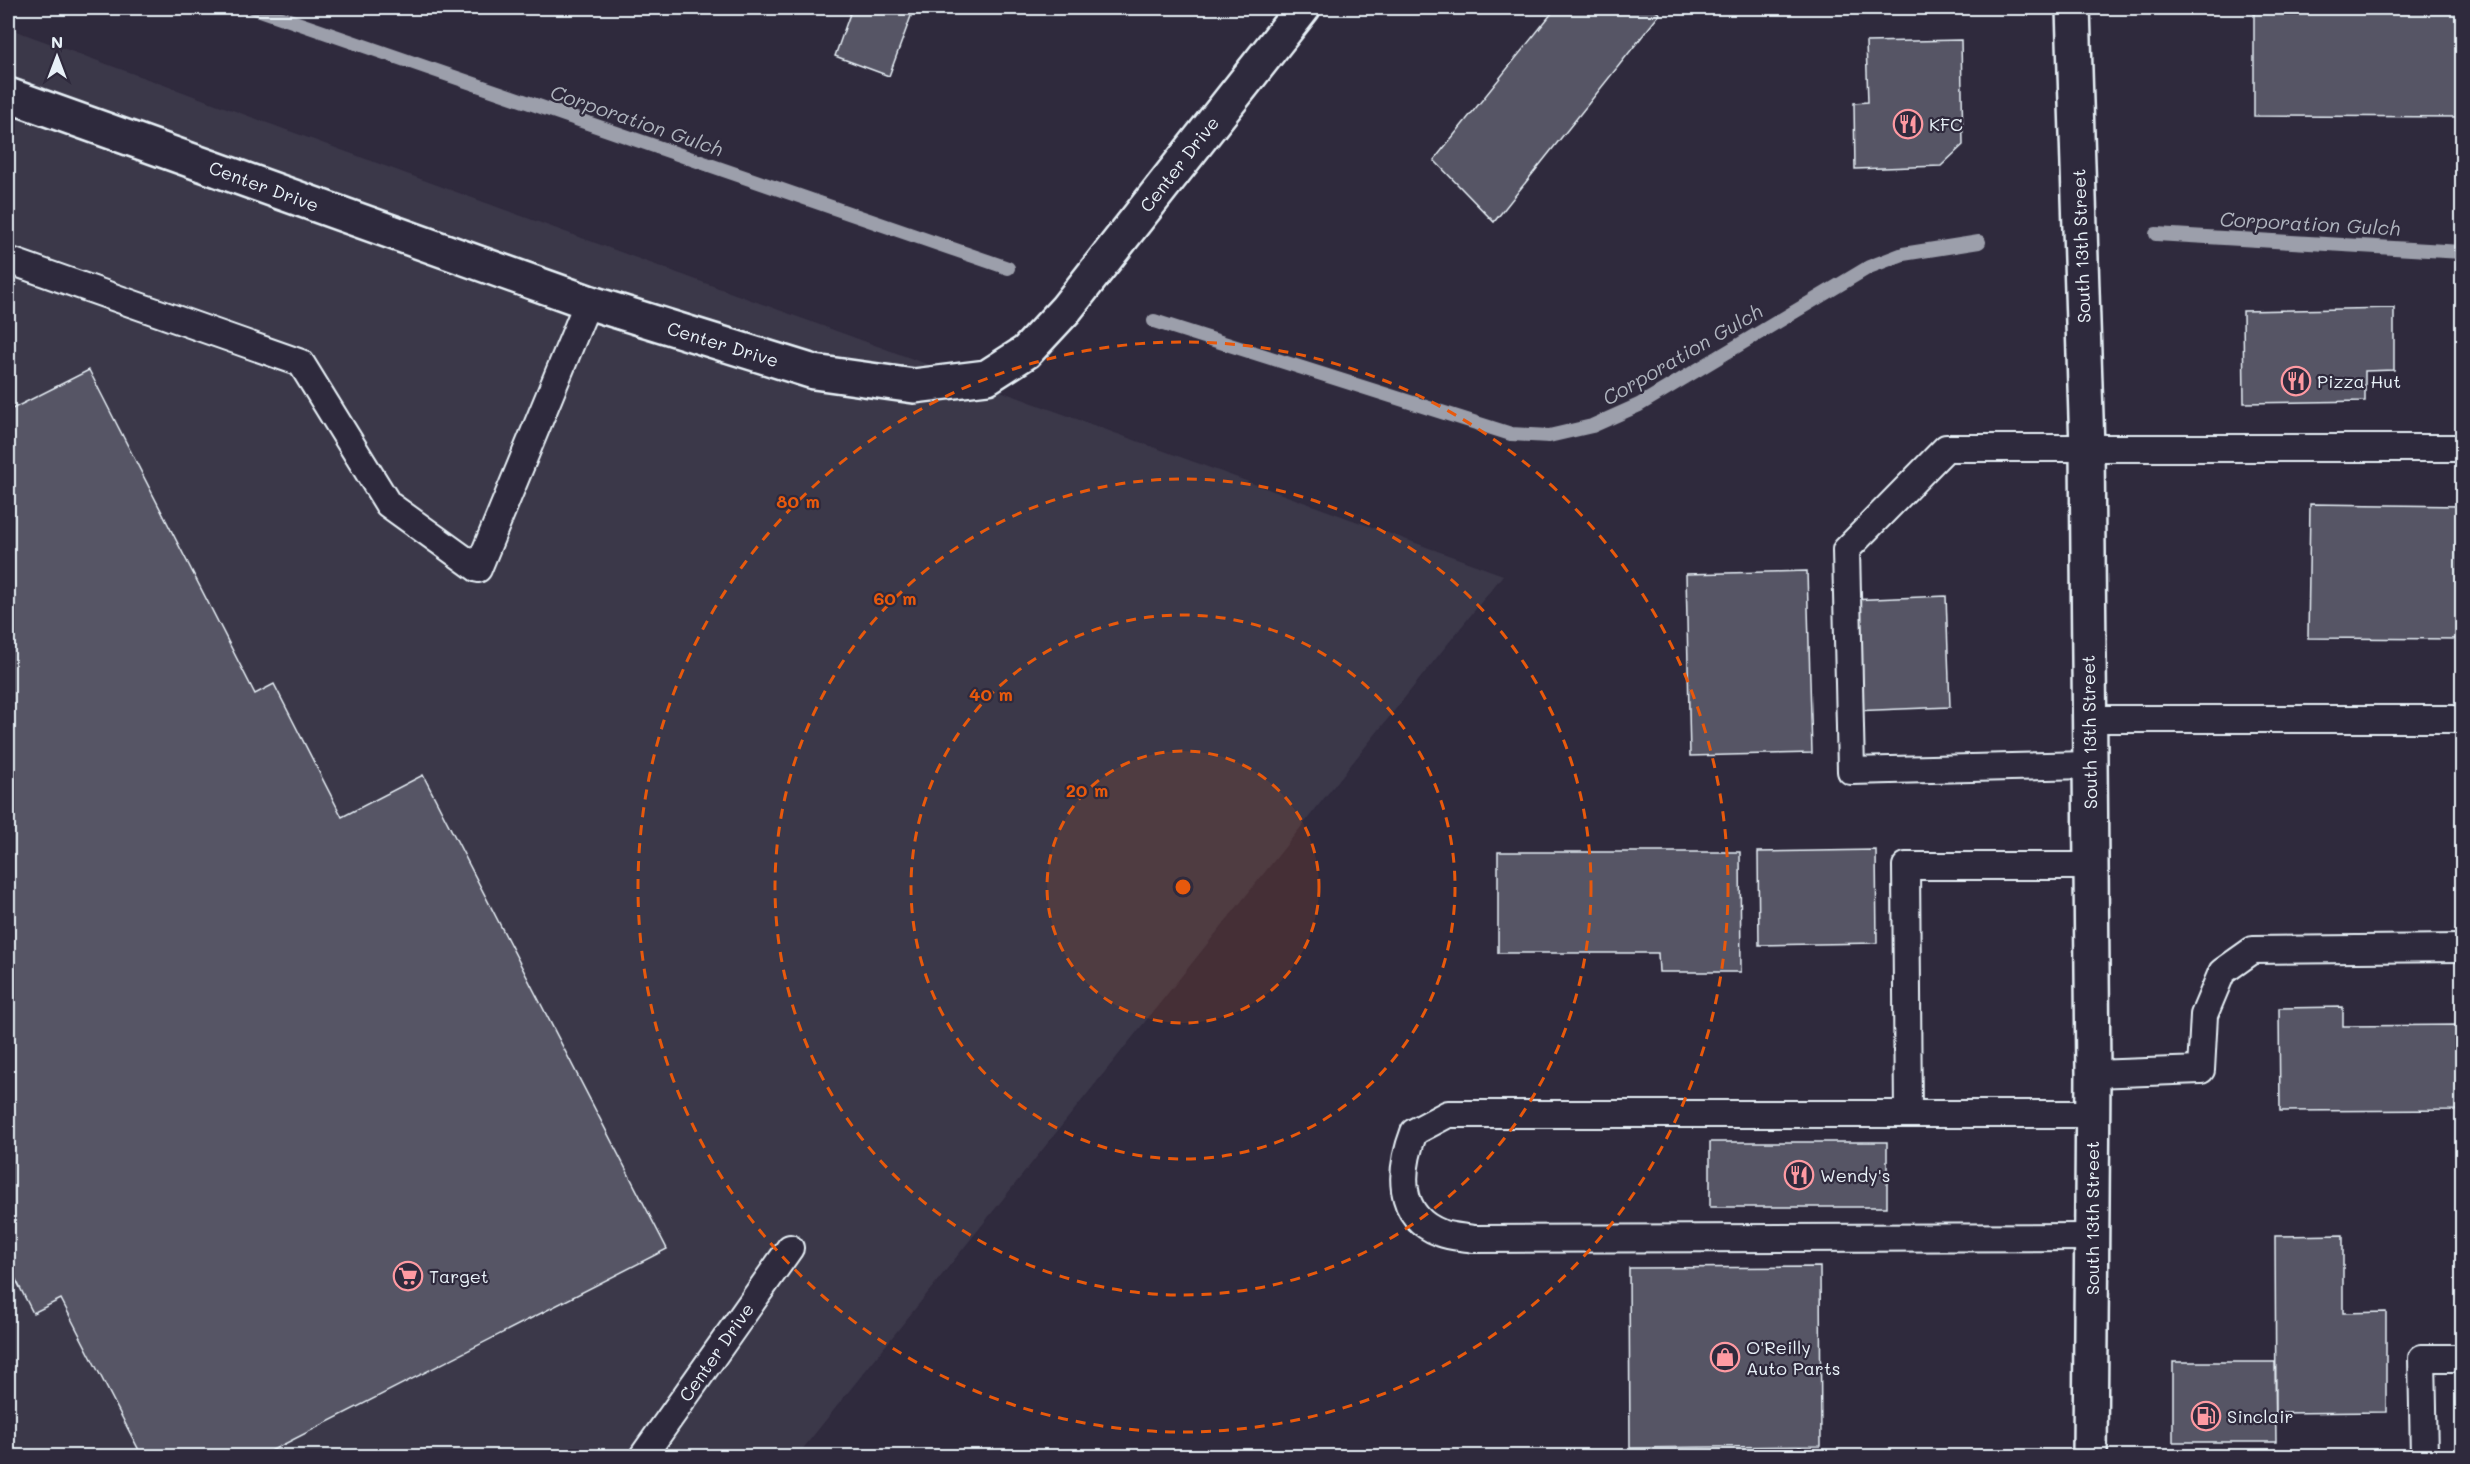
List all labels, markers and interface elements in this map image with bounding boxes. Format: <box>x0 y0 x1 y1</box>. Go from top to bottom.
north arrow <box>27 27 87 87</box>
text: N <box>51 31 63 52</box>
water label: Corporation Gulch <box>547 78 727 162</box>
restaurant icon: KFC <box>1892 108 1924 140</box>
street label: Center Drive <box>1134 111 1224 217</box>
place label: KFC <box>1929 112 1963 136</box>
street label: Center Drive <box>206 155 322 217</box>
street label: South 13th Street <box>2066 169 2096 323</box>
water label: Corporation Gulch <box>2219 205 2401 241</box>
water label: Corporation Gulch <box>1597 297 1767 411</box>
street label: Center Drive <box>664 316 782 372</box>
restaurant icon: Pizza Hut <box>2280 365 2312 397</box>
place label: Pizza Hut <box>2317 369 2401 393</box>
text: 80 m <box>776 489 820 513</box>
text: 60 m <box>873 586 917 610</box>
street label: South 13th Street <box>2076 655 2102 809</box>
text: 40 m <box>969 682 1013 706</box>
text: 20 m <box>1066 778 1108 802</box>
centre of rings <box>1173 877 1193 897</box>
street label: South 13th Street <box>2080 1141 2104 1295</box>
restaurant icon: Wendy's <box>1783 1159 1815 1191</box>
place label: Wendy's <box>1820 1163 1890 1187</box>
supermarket icon: Target <box>392 1260 424 1292</box>
place label: Target <box>429 1264 489 1288</box>
street label: Center Drive <box>673 1298 759 1406</box>
place label: O'Reilly Auto Parts <box>1746 1335 1841 1380</box>
shop icon: O'Reilly Auto Parts <box>1709 1341 1741 1373</box>
fuel station icon: Sinclair <box>2190 1400 2222 1432</box>
place label: Sinclair <box>2227 1404 2293 1428</box>

